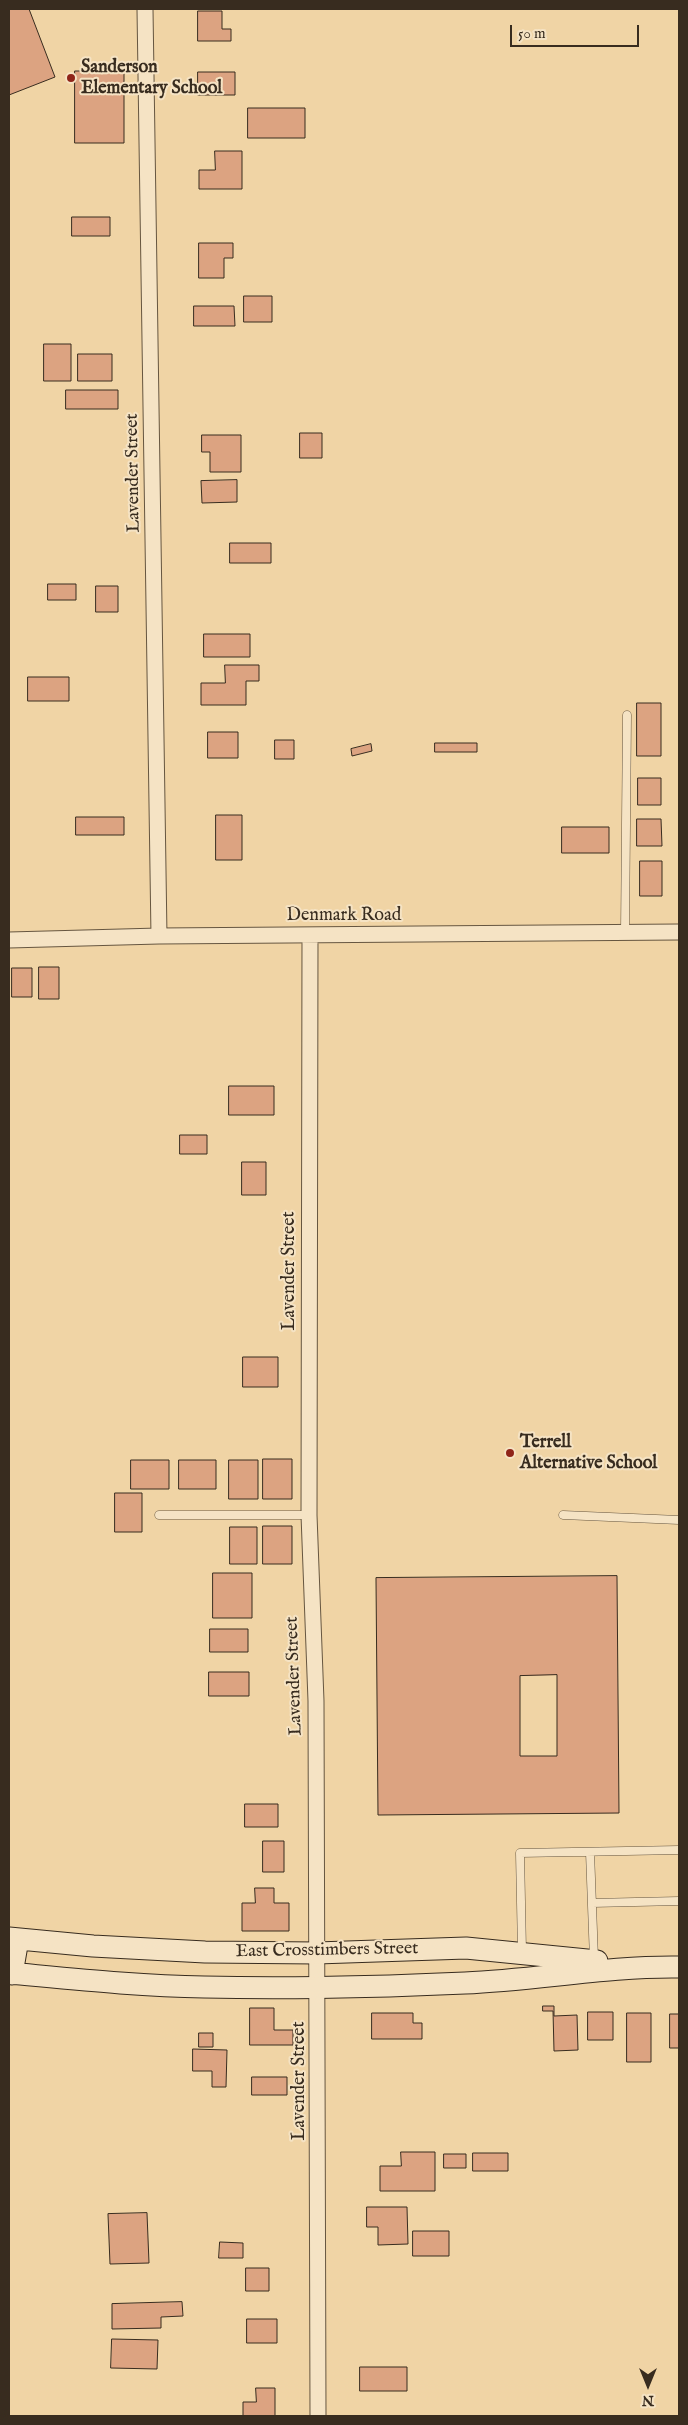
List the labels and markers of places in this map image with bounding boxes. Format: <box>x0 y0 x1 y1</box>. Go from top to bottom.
place label: Sanderson Elementary School <box>81 57 222 100</box>
marker: Sanderson Elementary School <box>65 72 77 84</box>
place label: Terrell Alternative School <box>520 1432 657 1475</box>
marker: Terrell Alternative School <box>504 1447 516 1459</box>

